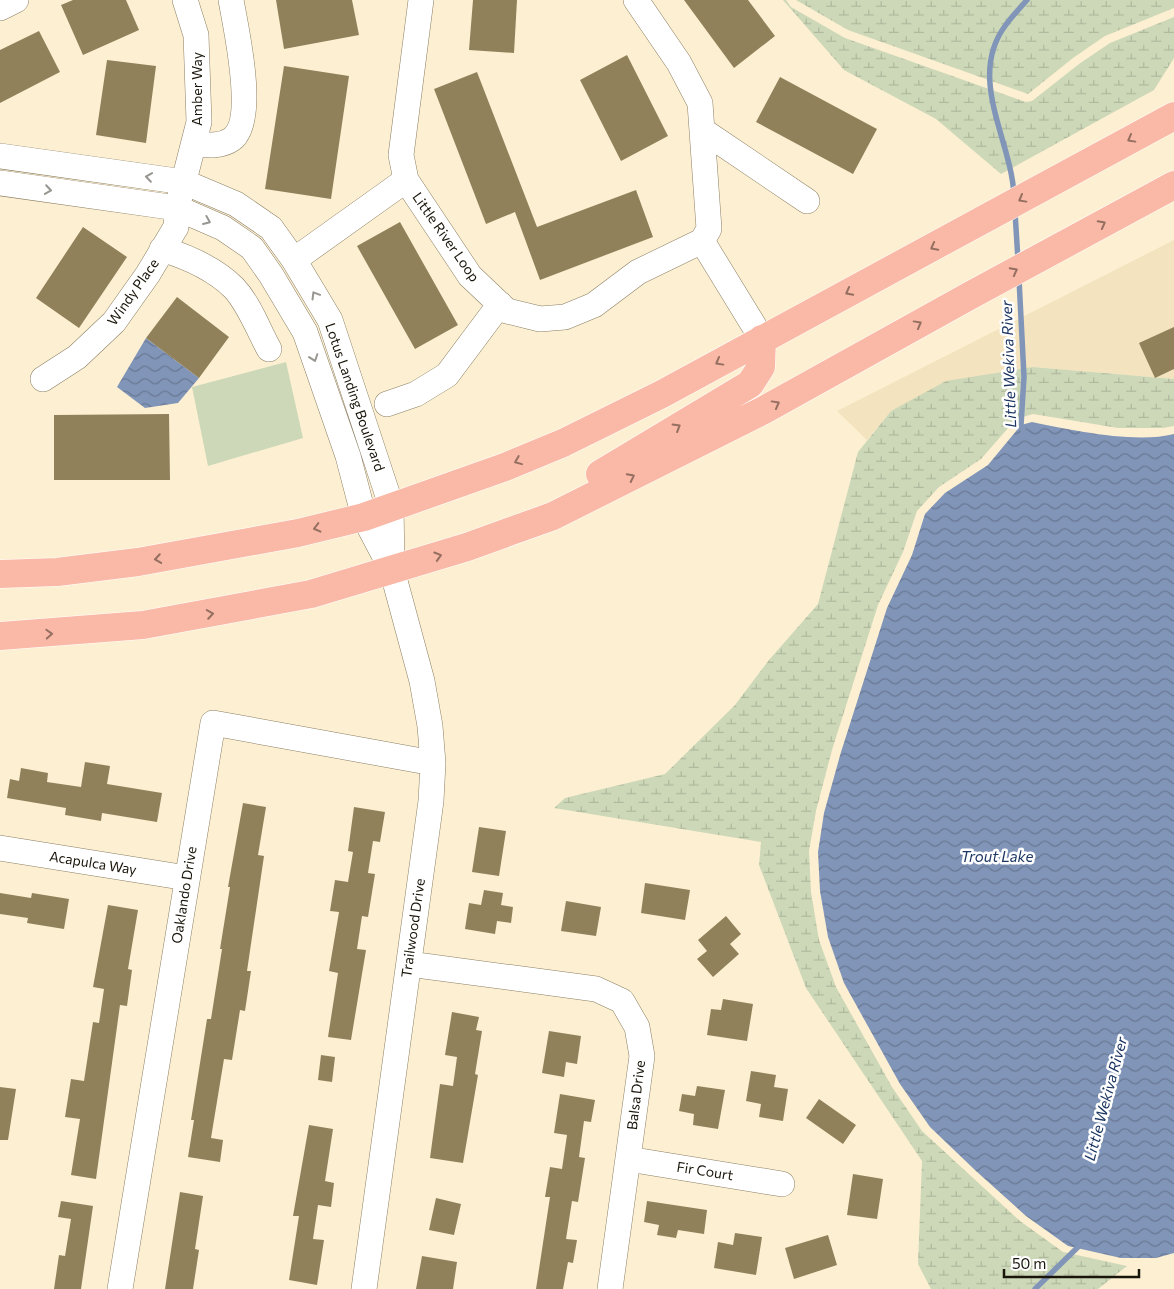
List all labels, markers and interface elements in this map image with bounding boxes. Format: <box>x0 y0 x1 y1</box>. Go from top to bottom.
street label: Amber Way <box>188 52 205 126</box>
one-way arrow <box>1128 133 1137 143</box>
one-way arrow <box>145 172 154 182</box>
one-way arrow <box>45 184 53 195</box>
street label: Little River Loop <box>409 189 484 285</box>
one-way arrow <box>1019 193 1028 203</box>
one-way arrow <box>202 214 211 225</box>
one-way arrow <box>1096 220 1105 230</box>
one-way arrow <box>931 241 940 251</box>
street label: Windy Place <box>103 255 162 328</box>
one-way arrow <box>1009 267 1018 277</box>
one-way arrow <box>845 286 854 296</box>
one-way arrow <box>312 292 322 301</box>
water label: Little Wekiva River <box>997 299 1019 428</box>
street label: Lotus Landing Boulevard <box>322 320 389 473</box>
one-way arrow <box>913 321 922 331</box>
one-way arrow <box>309 353 319 362</box>
one-way arrow <box>715 356 724 366</box>
one-way arrow <box>771 400 780 410</box>
one-way arrow <box>672 424 681 434</box>
one-way arrow <box>514 455 523 466</box>
one-way arrow <box>626 473 635 483</box>
one-way arrow <box>313 522 322 533</box>
one-way arrow <box>434 551 442 561</box>
one-way arrow <box>153 554 162 564</box>
one-way arrow <box>205 609 214 619</box>
one-way arrow <box>45 629 53 639</box>
street label: Oaklando Drive <box>167 845 200 945</box>
street label: Acapulca Way <box>48 847 138 878</box>
water label: Trout Lake <box>961 847 1033 865</box>
street label: Trailwood Drive <box>397 877 428 979</box>
water label: Little Wekiva River <box>1080 1034 1130 1163</box>
street label: Balsa Drive <box>623 1059 648 1131</box>
street label: Fir Court <box>676 1158 735 1183</box>
scale bar <box>1004 1246 1139 1278</box>
text: 50 m <box>1012 1254 1046 1272</box>

